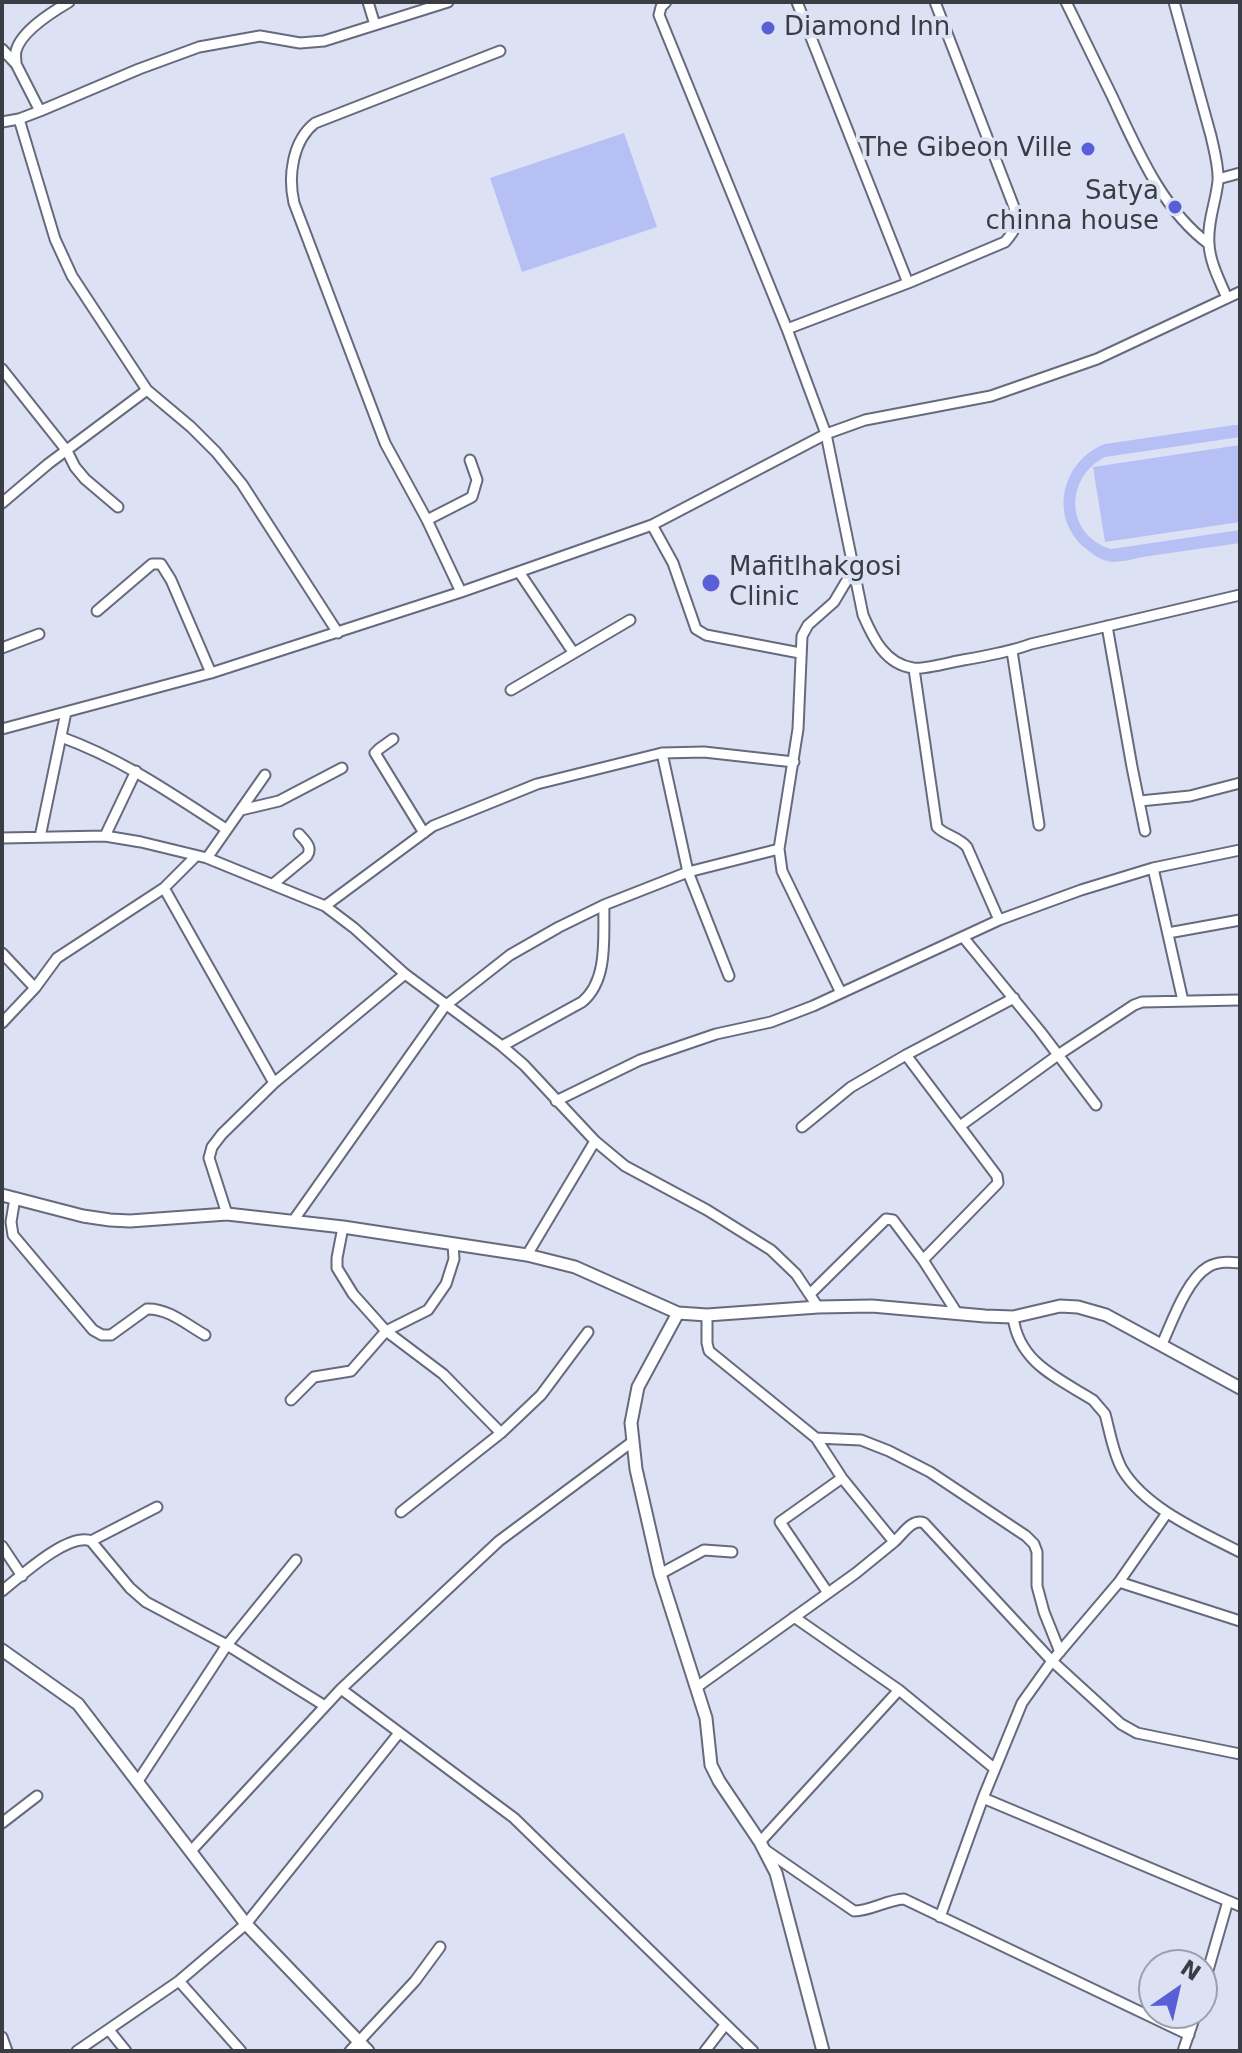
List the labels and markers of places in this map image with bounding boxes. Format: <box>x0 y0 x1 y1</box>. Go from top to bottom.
place label: Diamond Inn <box>784 12 950 44</box>
marker: Diamond Inn <box>759 19 777 37</box>
place label: The Gibeon Ville <box>860 133 1072 165</box>
marker: The Gibeon Ville <box>1079 140 1097 158</box>
place label: Satya chinna house <box>985 176 1159 238</box>
marker: Satya chinna house <box>1166 198 1184 216</box>
place label: Mafitlhakgosi Clinic <box>729 552 902 614</box>
marker: Mafitlhakgosi Clinic <box>700 572 722 594</box>

